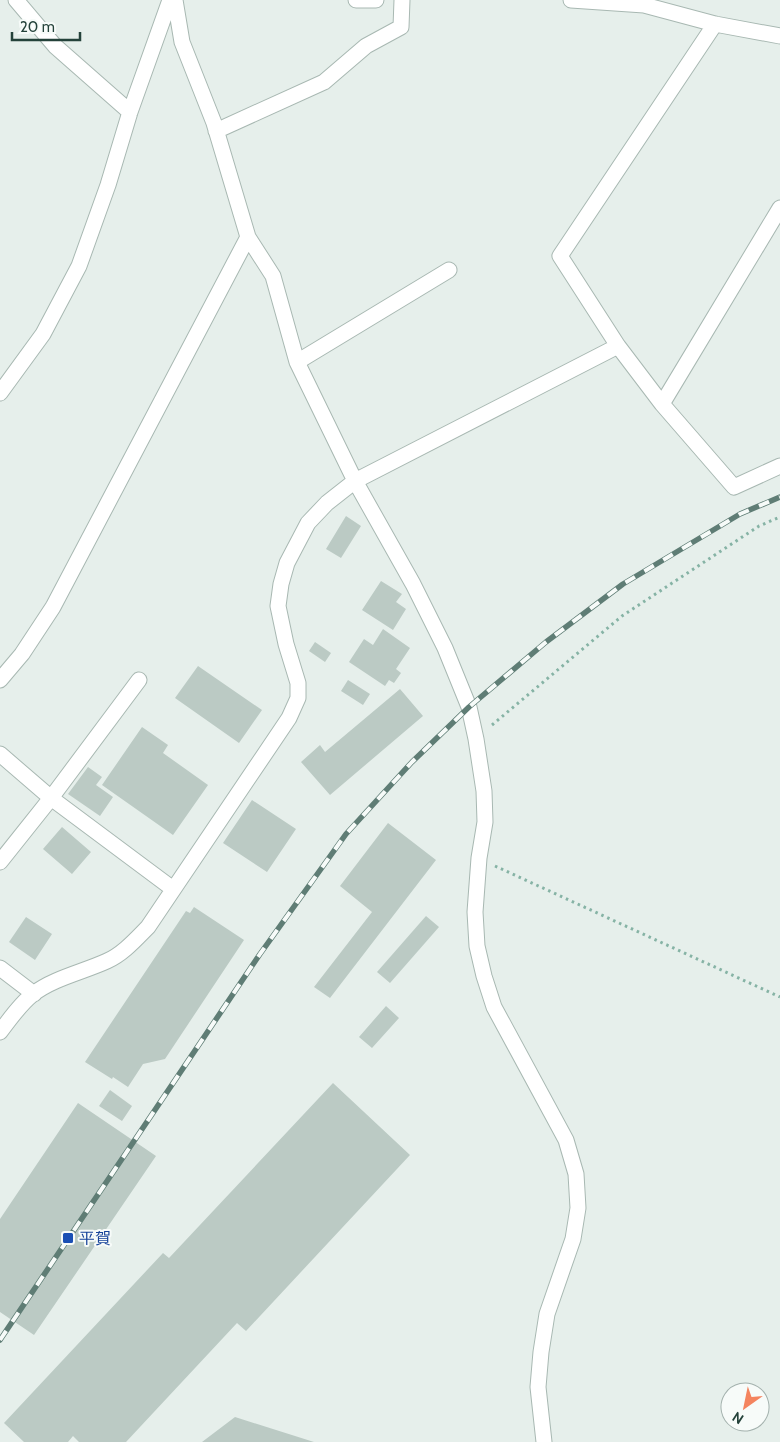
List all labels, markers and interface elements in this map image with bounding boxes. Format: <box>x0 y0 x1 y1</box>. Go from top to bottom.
scale bar <box>12 10 80 42</box>
text: 20 m <box>20 18 55 36</box>
place label: 平賀 <box>79 1229 111 1248</box>
marker: 平賀 <box>61 1231 75 1245</box>
north arrow <box>720 1382 770 1432</box>
text: N <box>729 1408 747 1428</box>

